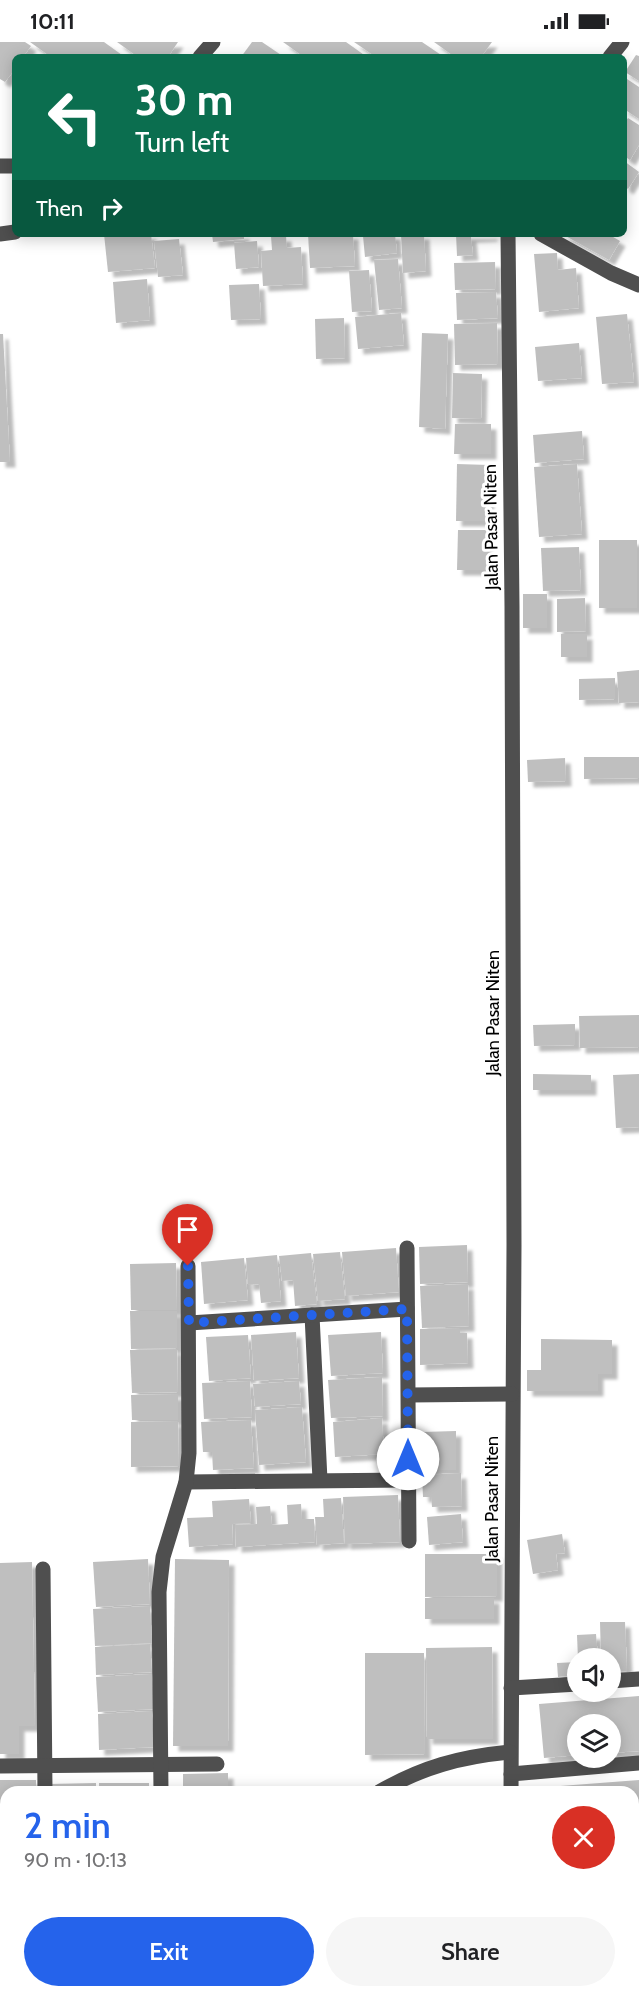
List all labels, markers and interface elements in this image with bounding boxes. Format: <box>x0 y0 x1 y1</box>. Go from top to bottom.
text: 10:11 <box>30 8 75 35</box>
text: 30 m <box>135 74 233 126</box>
icon: left <box>36 78 114 156</box>
text: Turn left <box>135 126 229 159</box>
icon: right <box>95 192 128 225</box>
text: Then <box>36 195 83 222</box>
street label: Jalan Pasar Niten <box>479 464 503 591</box>
street label: Jalan Pasar Niten <box>482 950 504 1077</box>
pin <box>162 1204 213 1266</box>
icon: arrive <box>171 1213 204 1246</box>
position arrow <box>376 1427 440 1491</box>
street label: Jalan Pasar Niten <box>481 1436 503 1563</box>
map controls <box>567 1648 621 1768</box>
button: sound <box>567 1648 621 1702</box>
button: layers <box>567 1714 621 1768</box>
text: 2 min <box>24 1803 111 1847</box>
button: close <box>552 1806 615 1869</box>
text: 90 m · 10:13 <box>24 1848 127 1872</box>
button: Exit <box>24 1917 314 1986</box>
button: Share <box>326 1917 615 1986</box>

